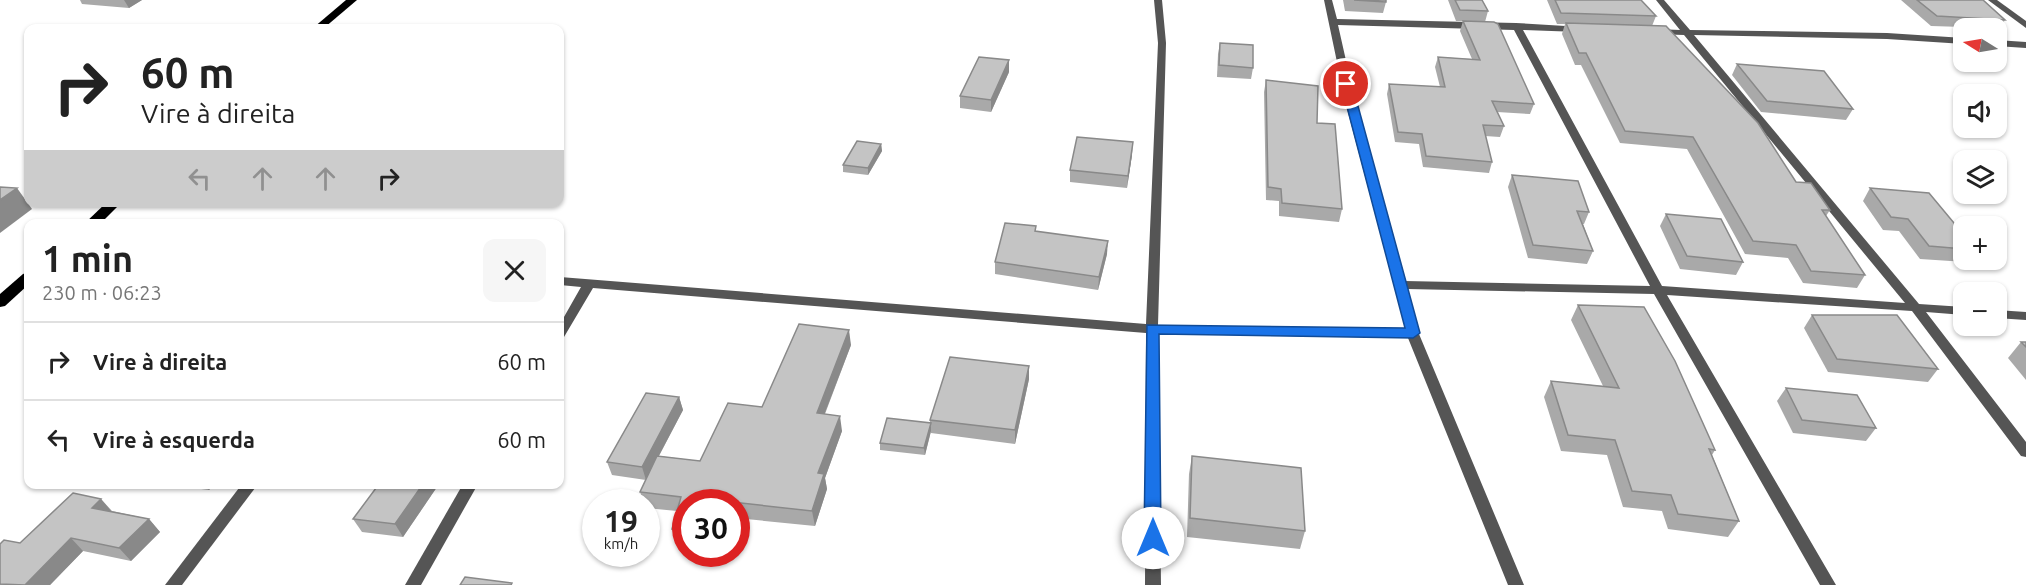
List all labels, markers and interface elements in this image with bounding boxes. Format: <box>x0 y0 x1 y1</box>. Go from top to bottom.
north arrow <box>1953 18 2007 72</box>
map controls <box>1953 18 2007 336</box>
icon: right <box>42 48 120 126</box>
text: 60 m <box>141 49 235 96</box>
pin <box>1320 58 1371 109</box>
icon: arrive <box>1329 67 1362 100</box>
button: sound <box>1953 84 2007 138</box>
text: Vire à direita <box>141 98 295 128</box>
button: layers <box>1953 150 2007 204</box>
icon: left <box>183 162 216 195</box>
icon: ahead <box>246 162 279 195</box>
icon: ahead <box>309 162 342 195</box>
icon: right <box>372 162 405 195</box>
button: + <box>1953 216 2007 270</box>
text: 1 min <box>42 238 133 279</box>
button: close <box>483 239 546 302</box>
text: 230 m · 06:23 <box>42 281 162 304</box>
button: − <box>1953 282 2007 336</box>
icon: right <box>42 345 75 378</box>
text: Vire à direita <box>93 349 227 374</box>
text: 60 m <box>497 349 546 374</box>
icon: left <box>42 423 75 456</box>
text: Vire à esquerda <box>93 427 255 452</box>
text: 60 m <box>497 427 546 452</box>
speed limit sign: 30 <box>672 489 750 567</box>
text: 19 <box>604 504 638 538</box>
position arrow <box>1121 506 1185 570</box>
text: km/h <box>604 535 638 552</box>

